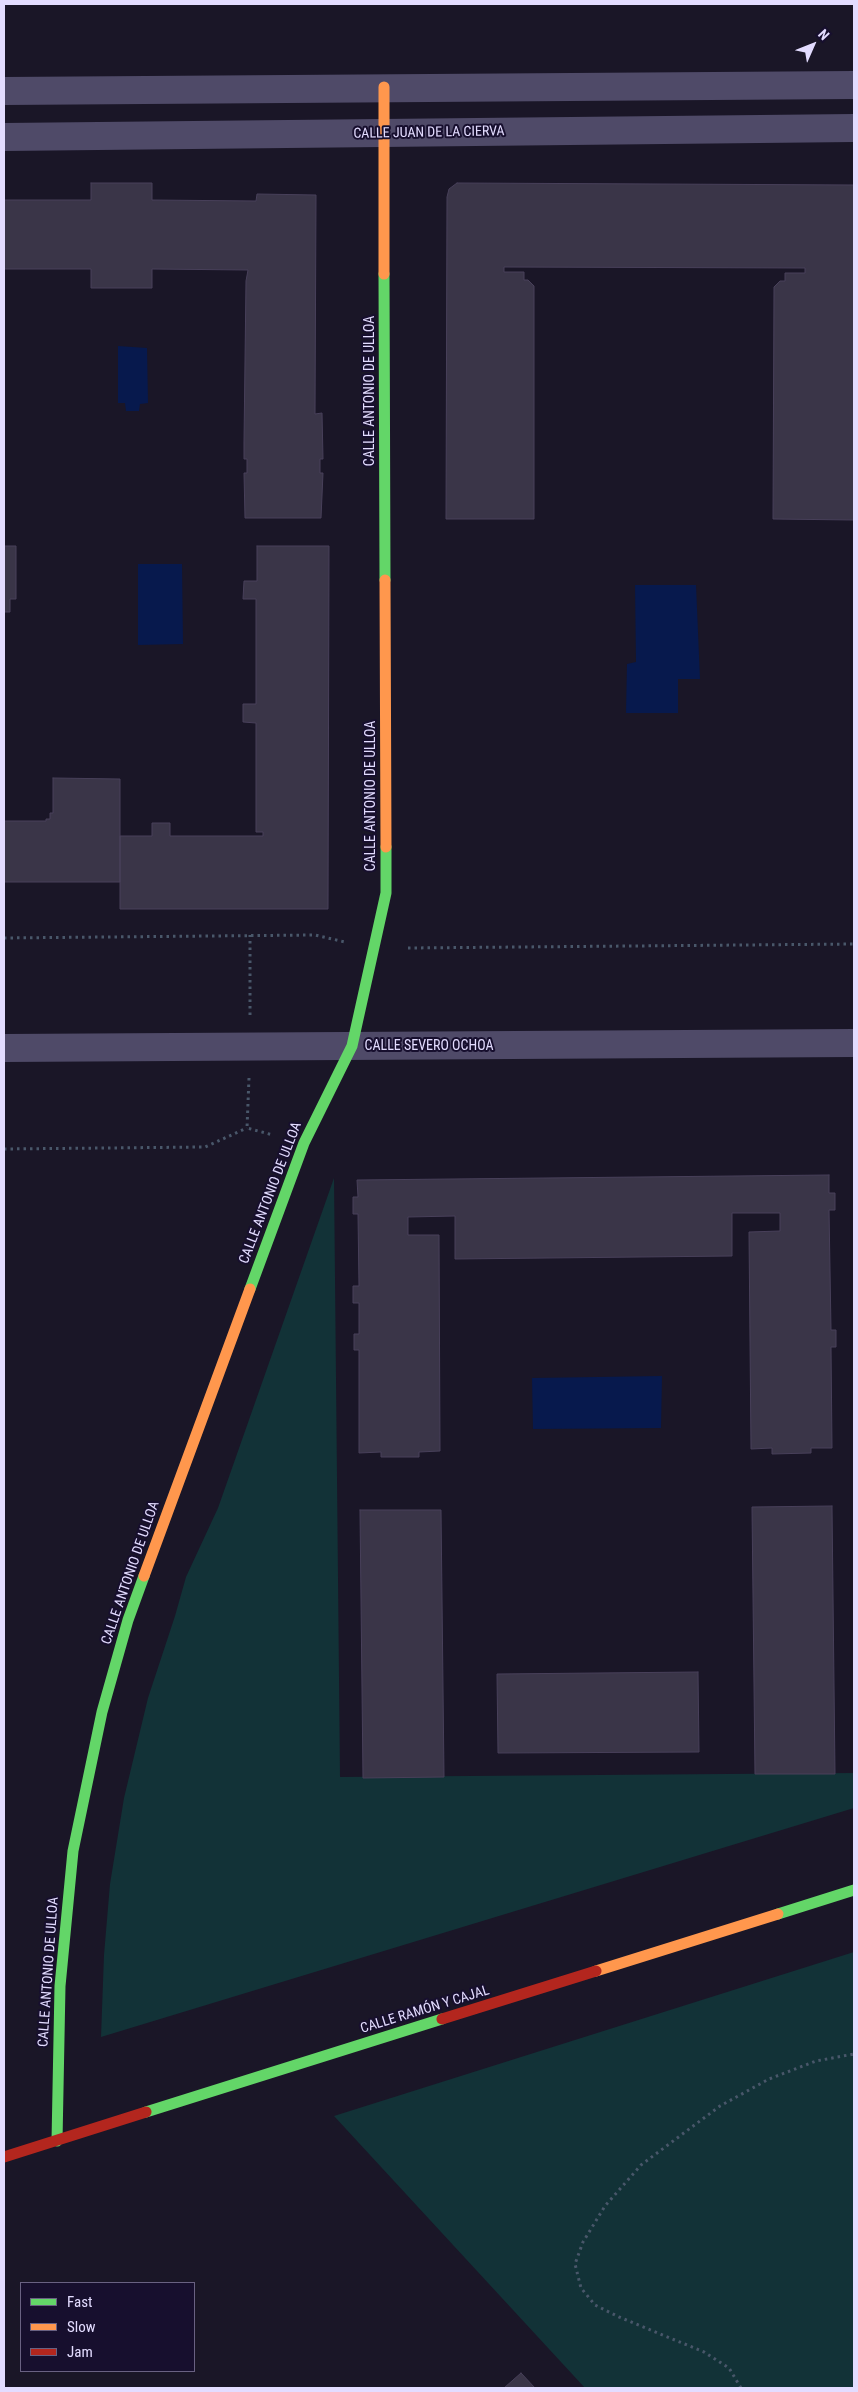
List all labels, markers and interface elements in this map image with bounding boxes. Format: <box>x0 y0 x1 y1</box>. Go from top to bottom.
north arrow <box>788 20 838 70</box>
text: N <box>815 26 833 43</box>
street label: CALLE JUAN DE LA CIERVA <box>353 123 505 143</box>
street label: CALLE ANTONIO DE ULLOA <box>362 316 378 466</box>
street label: CALLE ANTONIO DE ULLOA <box>363 721 379 871</box>
street label: CALLE SEVERO OCHOA <box>365 1038 493 1054</box>
street label: CALLE ANTONIO DE ULLOA <box>236 1120 306 1266</box>
street label: CALLE ANTONIO DE ULLOA <box>99 1499 163 1647</box>
street label: CALLE ANTONIO DE ULLOA <box>35 1896 63 2048</box>
street label: CALLE RAMÓN Y CAJAL <box>359 1982 491 2038</box>
legend <box>20 2282 195 2372</box>
text: Fast <box>67 2293 92 2311</box>
text: Slow <box>67 2318 96 2336</box>
text: Jam <box>67 2343 93 2361</box>

